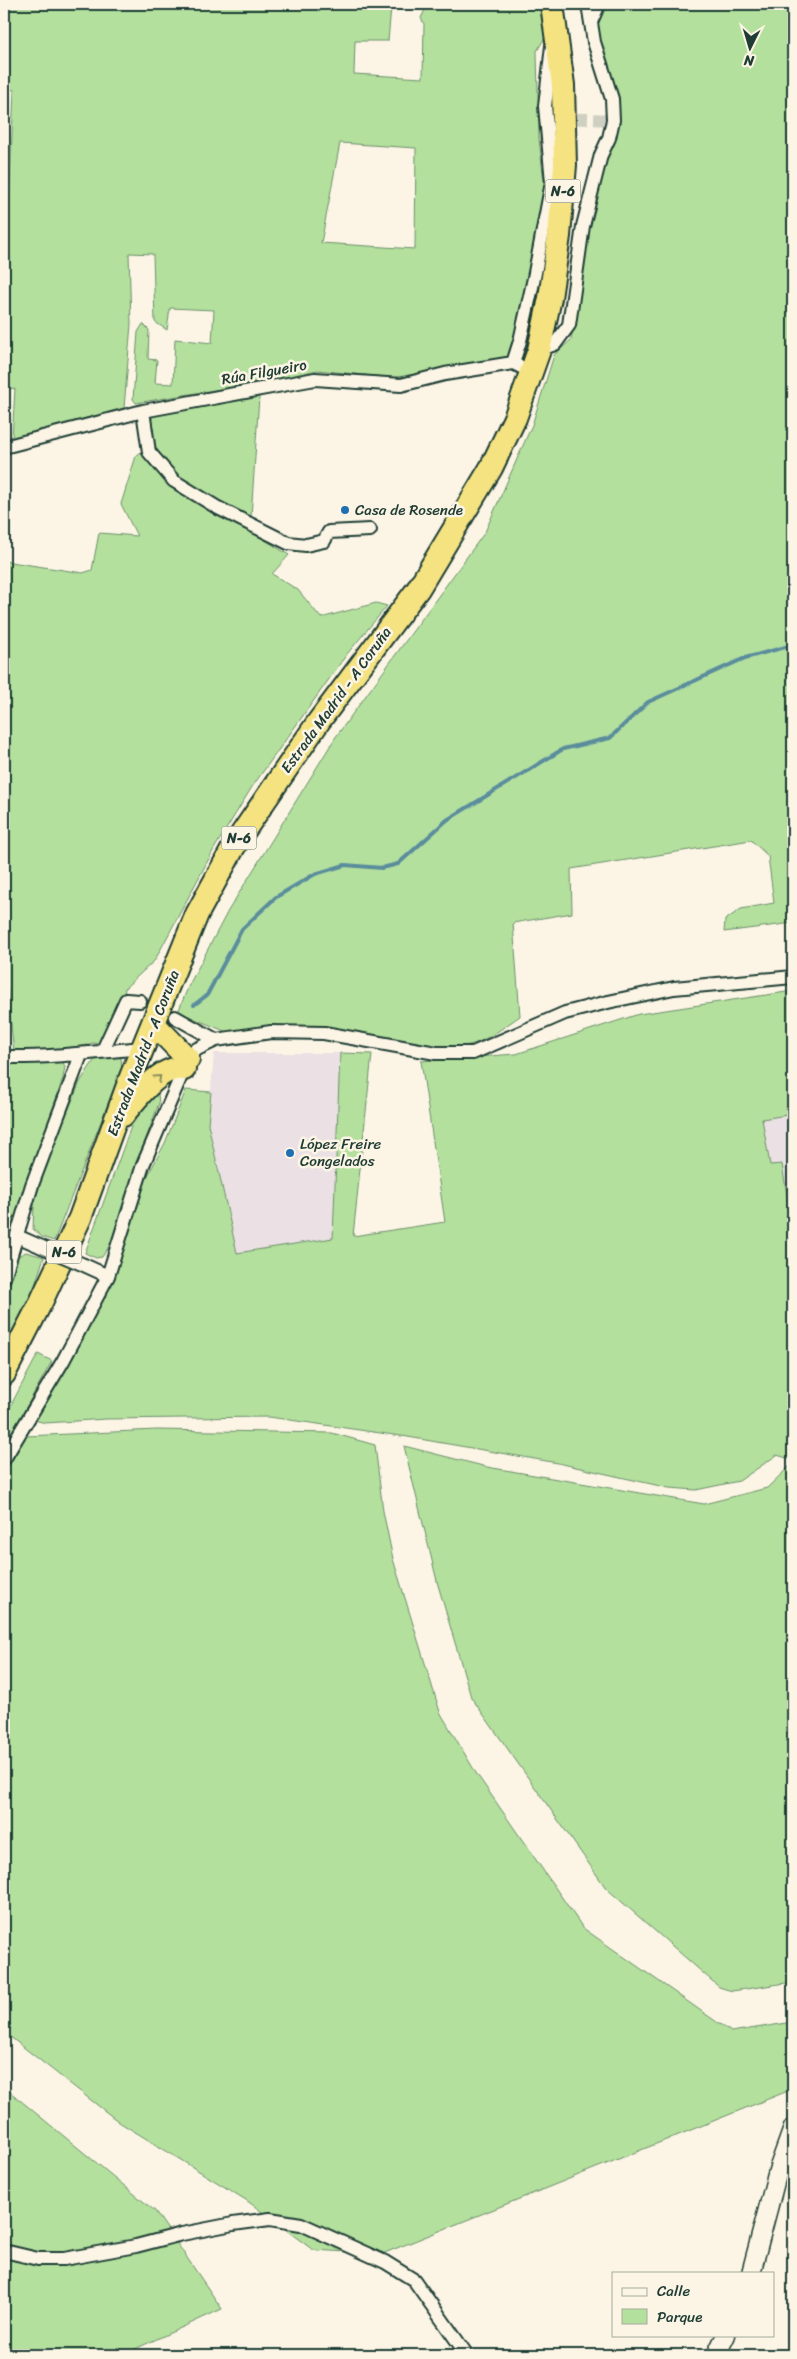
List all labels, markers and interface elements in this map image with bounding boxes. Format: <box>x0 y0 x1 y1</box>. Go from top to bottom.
north arrow <box>724 22 774 72</box>
text: N <box>743 48 756 73</box>
road number: N-6 <box>546 180 580 202</box>
street label: Rúa Filgueiro <box>219 352 309 392</box>
place label: Casa de Rosende <box>355 497 463 523</box>
marker: Casa de Rosende <box>339 504 351 516</box>
street label: Estrada Madrid - A Coruña <box>274 621 399 779</box>
road number: N-6 <box>222 826 256 850</box>
street label: Estrada Madrid - A Coruña <box>99 966 187 1140</box>
one-way arrow <box>152 1075 161 1084</box>
place label: López Freire Congelados <box>300 1131 382 1174</box>
marker: López Freire Congelados <box>284 1147 296 1159</box>
road number: N-6 <box>46 1240 82 1264</box>
legend <box>612 2272 774 2336</box>
text: Calle <box>657 2278 690 2304</box>
text: Parque <box>657 2304 702 2330</box>

